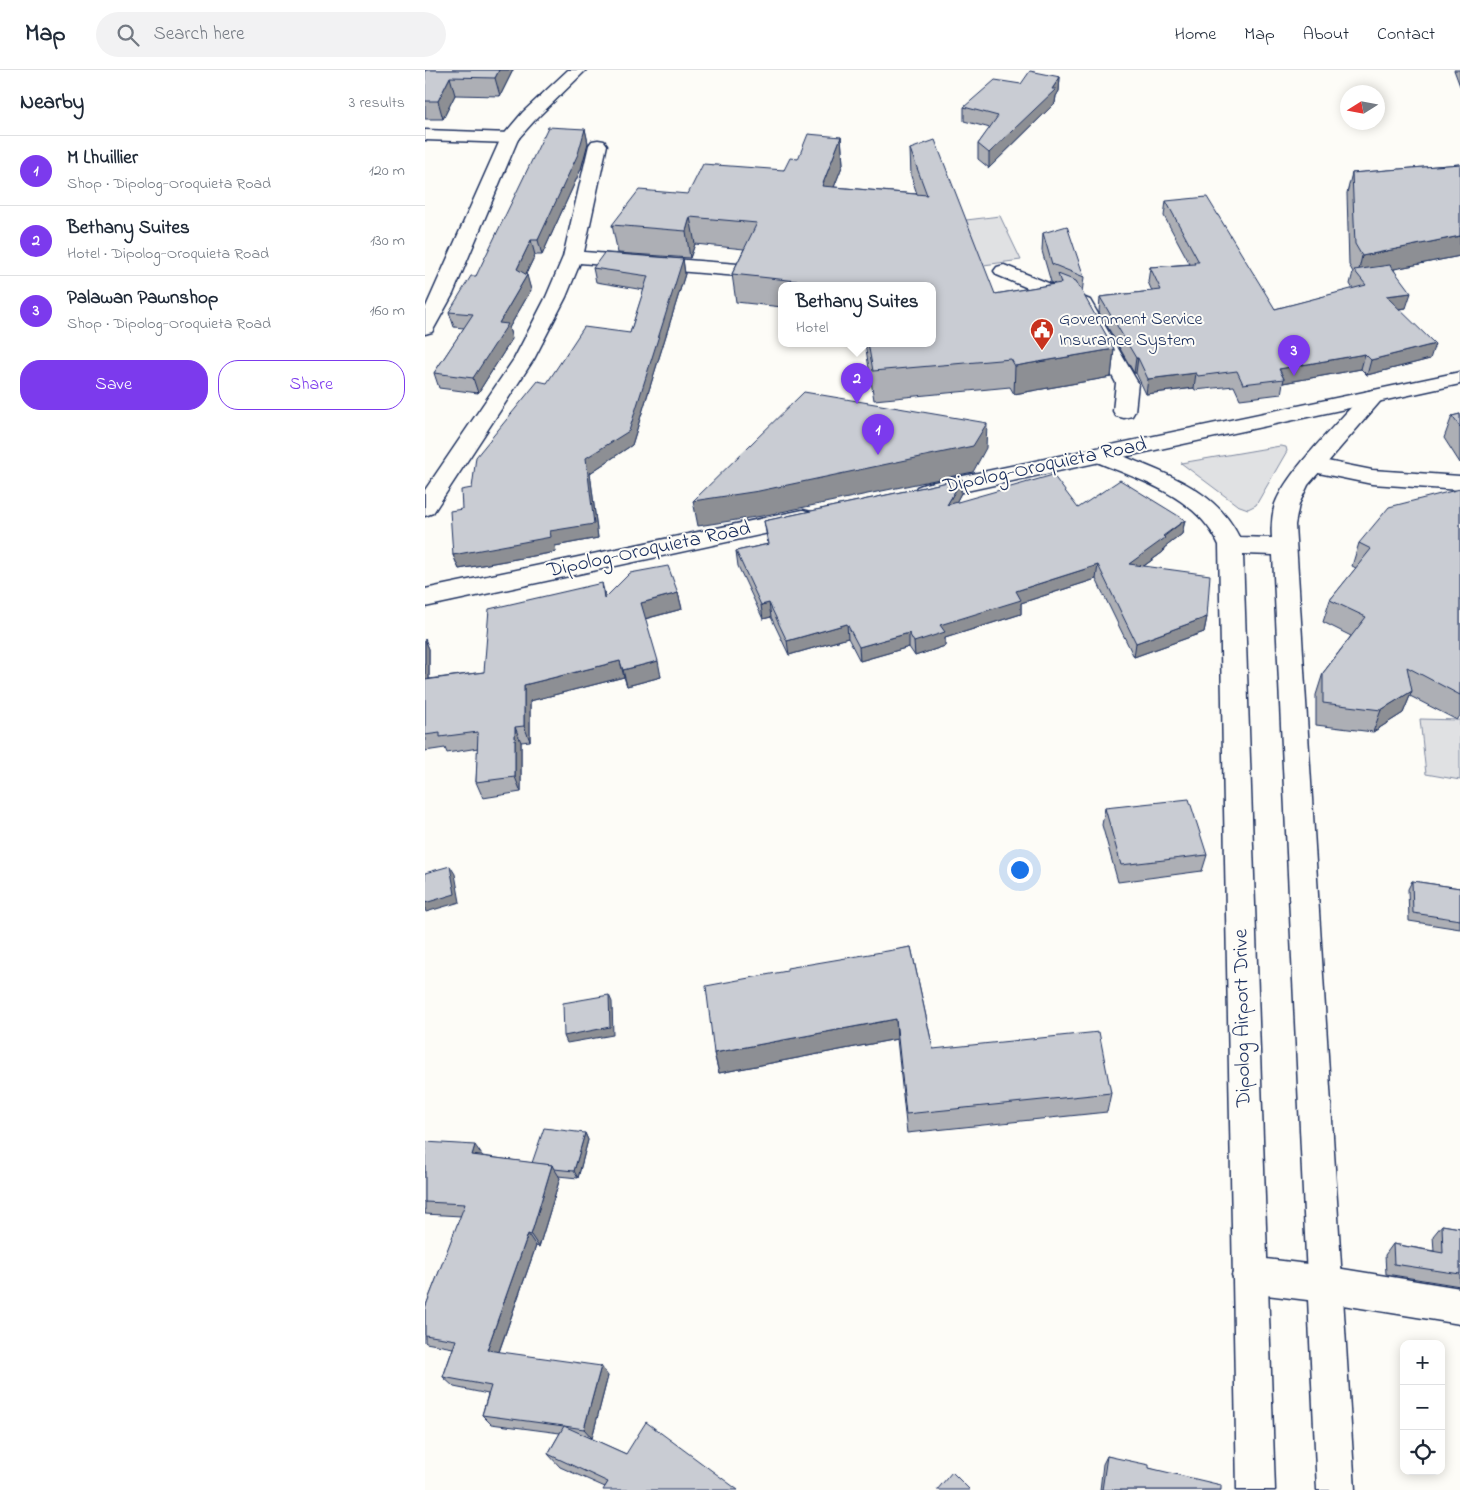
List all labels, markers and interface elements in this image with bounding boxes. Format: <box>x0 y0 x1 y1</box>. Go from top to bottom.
search box <box>96 12 446 57</box>
text: Map <box>25 17 66 52</box>
icon: search <box>114 21 142 49</box>
text: Search here <box>154 21 245 48</box>
text: Home <box>1175 22 1216 48</box>
text: Map <box>1244 22 1275 48</box>
text: About <box>1303 22 1349 48</box>
text: Contact <box>1377 22 1435 48</box>
north arrow <box>1340 85 1385 130</box>
text: Nearby <box>20 88 84 118</box>
text: 3 results <box>349 91 405 115</box>
text: M Lhuillier <box>67 145 138 172</box>
text: 1 <box>33 159 39 183</box>
text: 120 m <box>369 159 405 183</box>
text: Shop · Dipolog-Oroquieta Road <box>67 172 271 196</box>
text: Bethany Suites <box>67 215 190 242</box>
text: 2 <box>32 229 40 253</box>
text: 130 m <box>370 229 405 253</box>
text: Hotel · Dipolog-Oroquieta Road <box>67 242 269 266</box>
popup <box>778 282 936 347</box>
text: Palawan Pawnshop <box>67 285 218 312</box>
text: Bethany Suites <box>796 289 918 316</box>
text: 3 <box>33 299 39 323</box>
text: 160 m <box>370 299 405 323</box>
place label: Government Service Insurance System <box>1059 307 1203 354</box>
text: Shop · Dipolog-Oroquieta Road <box>67 312 271 336</box>
text: Hotel <box>796 316 829 340</box>
public building icon: Government Service Insurance System <box>1029 317 1055 351</box>
pin: 3 <box>1278 335 1310 376</box>
button: Save <box>20 360 208 410</box>
button: Share <box>218 360 405 410</box>
pin: 2 <box>841 363 873 404</box>
pin: 1 <box>862 414 894 455</box>
street label: Dipolog-Oroquieta Road <box>940 430 1150 504</box>
street label: Dipolog-Oroquieta Road <box>544 514 754 588</box>
your location <box>1007 857 1033 883</box>
street label: Dipolog Airport Drive <box>1226 928 1262 1108</box>
map controls <box>1400 1340 1445 1475</box>
button: + <box>1400 1340 1445 1385</box>
button: − <box>1400 1385 1445 1430</box>
button: locate <box>1400 1430 1445 1475</box>

